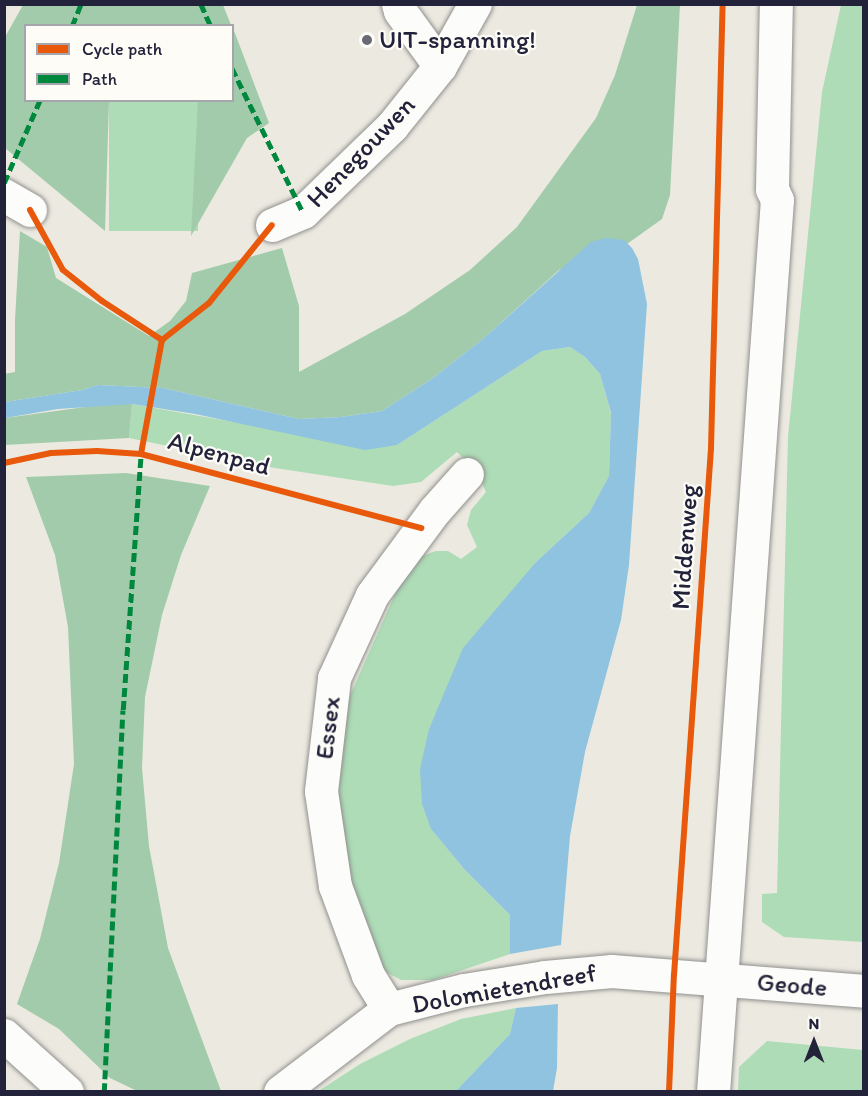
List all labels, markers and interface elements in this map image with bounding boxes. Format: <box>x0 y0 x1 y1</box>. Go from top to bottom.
legend <box>24 24 234 102</box>
place label: UIT-spanning! <box>379 24 536 56</box>
marker: UIT-spanning! <box>360 33 374 47</box>
text: Cycle path <box>82 38 162 60</box>
text: Path <box>82 68 117 90</box>
street label: Henegouwen <box>300 90 422 214</box>
street label: Alpenpad <box>165 425 273 483</box>
street label: Middenweg <box>665 483 705 611</box>
street label: Essex <box>309 695 347 761</box>
street label: Dolomietendreef <box>409 957 599 1021</box>
street label: Geode <box>756 966 828 1004</box>
north arrow <box>784 1012 844 1072</box>
text: N <box>809 1014 819 1033</box>

